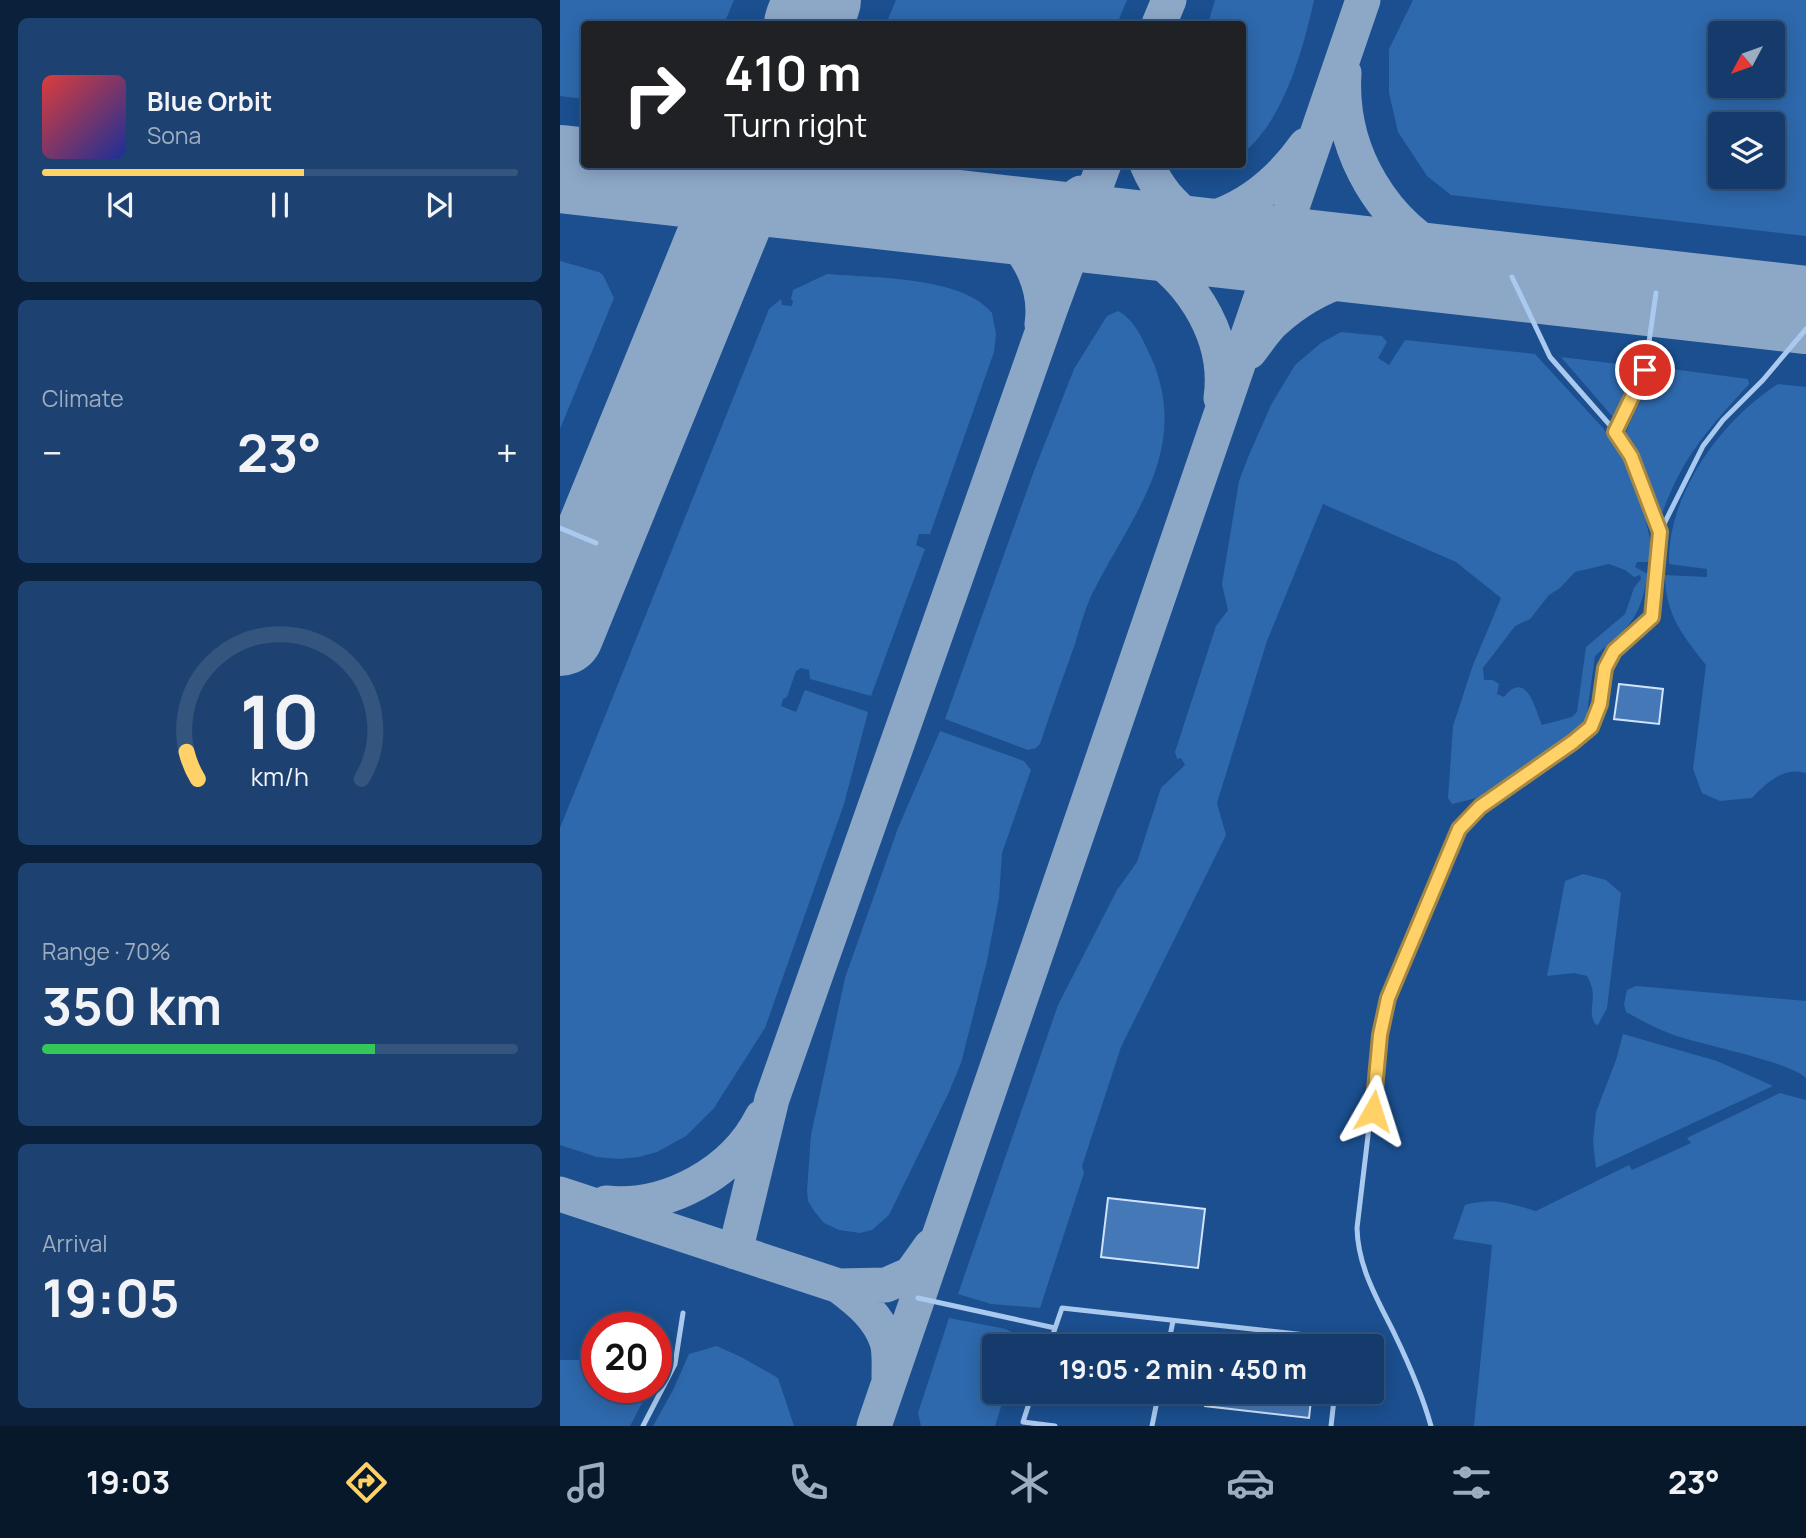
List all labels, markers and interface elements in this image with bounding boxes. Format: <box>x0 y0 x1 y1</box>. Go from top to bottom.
north arrow <box>1708 21 1785 98</box>
map controls <box>1708 21 1785 189</box>
text: 410 m <box>724 39 861 106</box>
icon: right <box>609 49 700 140</box>
text: Blue Orbit <box>147 83 272 119</box>
text: Turn right <box>724 103 867 147</box>
button: layers <box>1708 112 1785 189</box>
text: Sona <box>147 119 201 151</box>
icon: previous <box>102 186 140 224</box>
icon: pause <box>261 186 299 224</box>
icon: next <box>420 186 458 224</box>
pin <box>1615 340 1675 400</box>
icon: arrive <box>1626 351 1664 389</box>
text: Climate <box>42 382 124 414</box>
text: 23° <box>237 417 322 488</box>
text: − <box>42 426 63 478</box>
text: + <box>496 426 518 478</box>
text: 10 <box>240 671 320 771</box>
text: km/h <box>251 759 309 794</box>
text: Range · 70% <box>42 935 171 967</box>
text: 350 km <box>42 970 222 1041</box>
position arrow <box>1336 1074 1410 1148</box>
text: Arrival <box>42 1227 108 1259</box>
text: 19:05 <box>42 1262 180 1333</box>
speed limit sign: 20 <box>581 1312 672 1403</box>
text: 19:05 · 2 min · 450 m <box>1059 1351 1307 1387</box>
icon: directions <box>342 1458 391 1507</box>
icon: music <box>563 1458 612 1507</box>
icon: phone <box>784 1458 833 1507</box>
icon: climate <box>1005 1458 1054 1507</box>
icon: car <box>1226 1458 1275 1507</box>
icon: filters <box>1447 1458 1496 1507</box>
text: 19:03 <box>86 1460 170 1504</box>
text: 23° <box>1668 1460 1720 1504</box>

